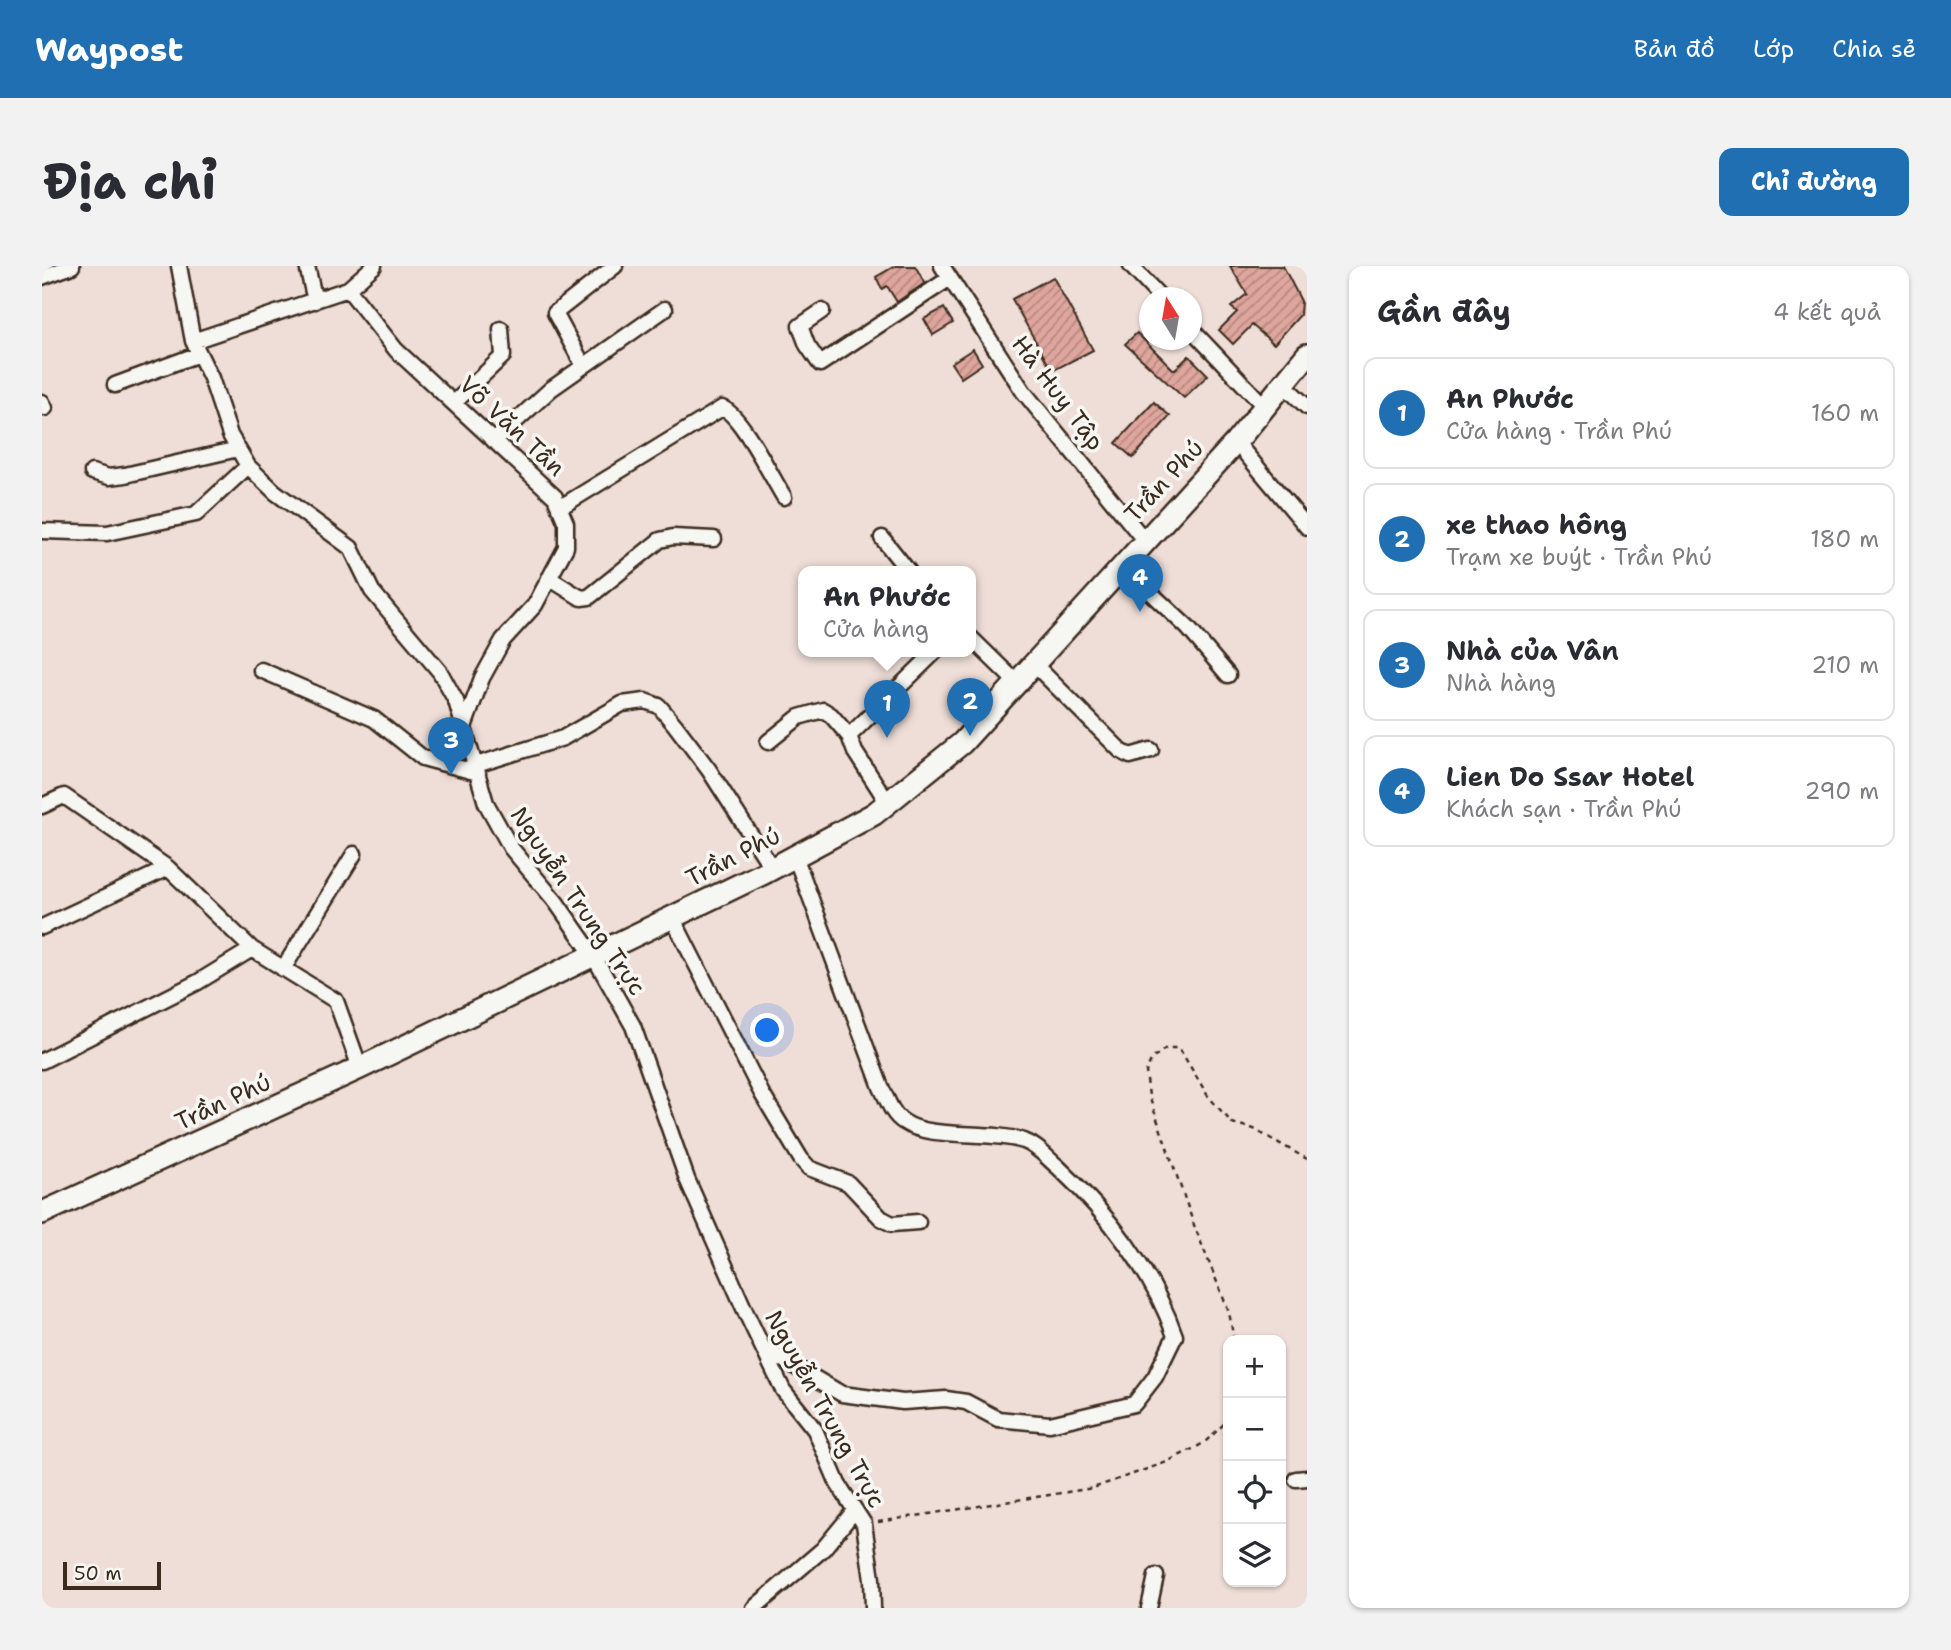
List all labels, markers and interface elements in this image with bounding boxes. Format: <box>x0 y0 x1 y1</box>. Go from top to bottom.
text: Waypost <box>35 27 183 72</box>
text: Bản đồ <box>1634 33 1715 65</box>
text: Lớp <box>1753 33 1794 65</box>
text: Chia sẻ <box>1832 33 1916 65</box>
button: Chỉ đường <box>1719 148 1909 216</box>
text: Địa chỉ <box>42 149 216 215</box>
north arrow <box>1139 287 1202 350</box>
text: Gần đây <box>1377 291 1511 332</box>
text: 4 kết quả <box>1773 297 1881 327</box>
street label: Hà Huy Tập <box>1004 329 1112 457</box>
street label: Võ Văn Tần <box>452 369 572 483</box>
text: An Phước <box>1446 381 1574 416</box>
text: 1 <box>1397 398 1407 428</box>
text: 160 m <box>1811 398 1879 428</box>
text: Cửa hàng · Trần Phú <box>1446 416 1672 446</box>
street label: Trần Phú <box>1117 433 1211 529</box>
text: xe thao hông <box>1446 507 1627 542</box>
text: 2 <box>1394 524 1410 554</box>
text: 180 m <box>1810 524 1879 554</box>
text: Trạm xe buýt · Trần Phú <box>1446 542 1712 572</box>
pin: 4 <box>1117 554 1163 612</box>
popup <box>798 566 976 657</box>
text: An Phước <box>823 579 951 614</box>
text: Cửa hàng <box>823 614 929 644</box>
text: Nhà của Vân <box>1446 633 1619 668</box>
text: 3 <box>1394 650 1410 680</box>
text: 210 m <box>1811 650 1879 680</box>
text: Nhà hàng <box>1446 668 1556 698</box>
pin: 2 <box>947 678 993 736</box>
pin: 1 <box>864 680 910 738</box>
pin: 3 <box>428 717 474 775</box>
text: Lien Do Ssar Hotel <box>1446 759 1694 794</box>
text: 4 <box>1394 776 1410 806</box>
text: 290 m <box>1805 776 1879 806</box>
text: Khách sạn · Trần Phú <box>1446 794 1682 824</box>
street label: Nguyễn Trung Trực <box>503 800 653 1002</box>
street label: Trần Phú <box>680 820 786 894</box>
your location <box>750 1013 784 1047</box>
street label: Trần Phú <box>170 1066 276 1138</box>
street label: Nguyễn Trung Trực <box>757 1305 893 1513</box>
map controls <box>1223 1335 1286 1587</box>
button: + <box>1223 1335 1286 1398</box>
button: − <box>1223 1398 1286 1461</box>
button: locate <box>1223 1461 1286 1524</box>
button: layers <box>1223 1524 1286 1587</box>
scale bar <box>63 1559 161 1591</box>
text: 50 m <box>74 1561 122 1586</box>

